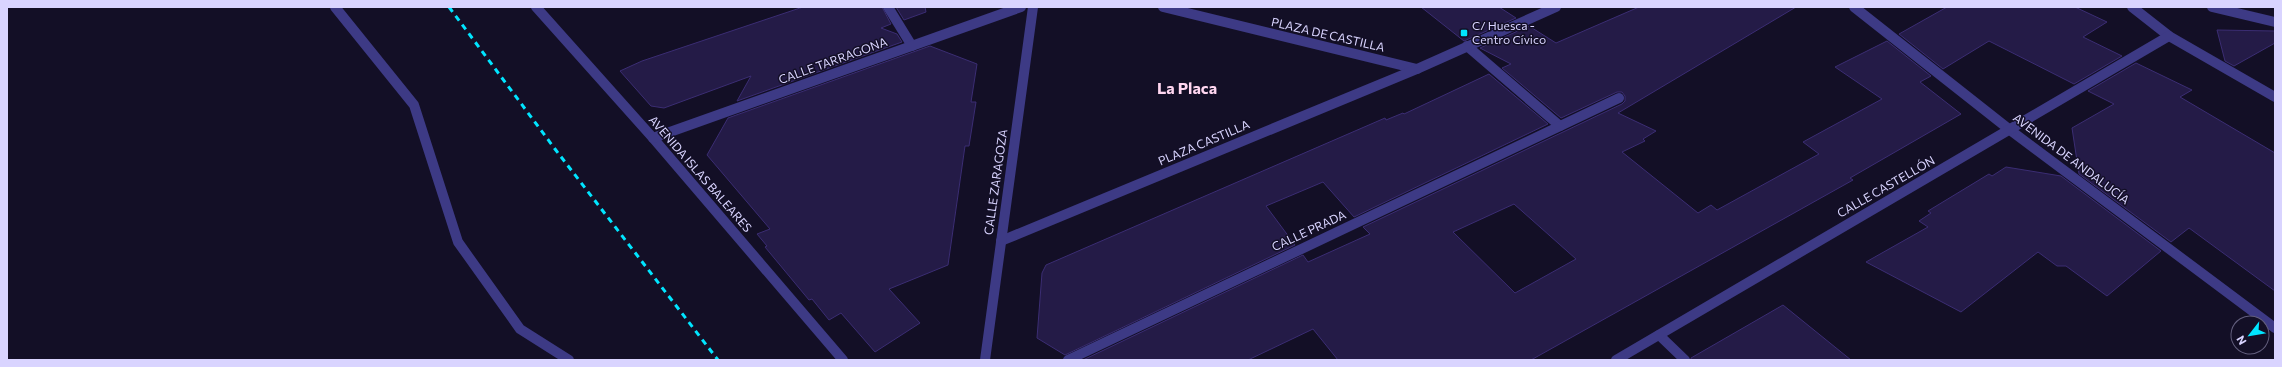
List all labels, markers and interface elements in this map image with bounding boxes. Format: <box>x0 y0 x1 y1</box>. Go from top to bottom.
street label: PLAZA DE CASTILLA <box>1270 14 1386 54</box>
place label: C/ Huesca - Centro Cívico <box>1472 18 1546 46</box>
marker: C/ Huesca - Centro Cívico <box>1459 28 1469 38</box>
street label: CALLE TARRAGONA <box>776 34 889 86</box>
district label: La Placa <box>1157 78 1217 97</box>
street label: AVENIDA DE ANDALUCÍA <box>2011 110 2132 207</box>
street label: AVENIDA ISLAS BALEARES <box>646 112 755 234</box>
street label: PLAZA CASTILLA <box>1156 117 1251 168</box>
street label: CALLE ZARAGOZA <box>981 128 1009 236</box>
street label: CALLE CASTELLÓN <box>1834 153 1937 220</box>
street label: CALLE PRADA <box>1269 207 1348 253</box>
north arrow <box>2230 315 2270 355</box>
text: N <box>2233 334 2249 347</box>

